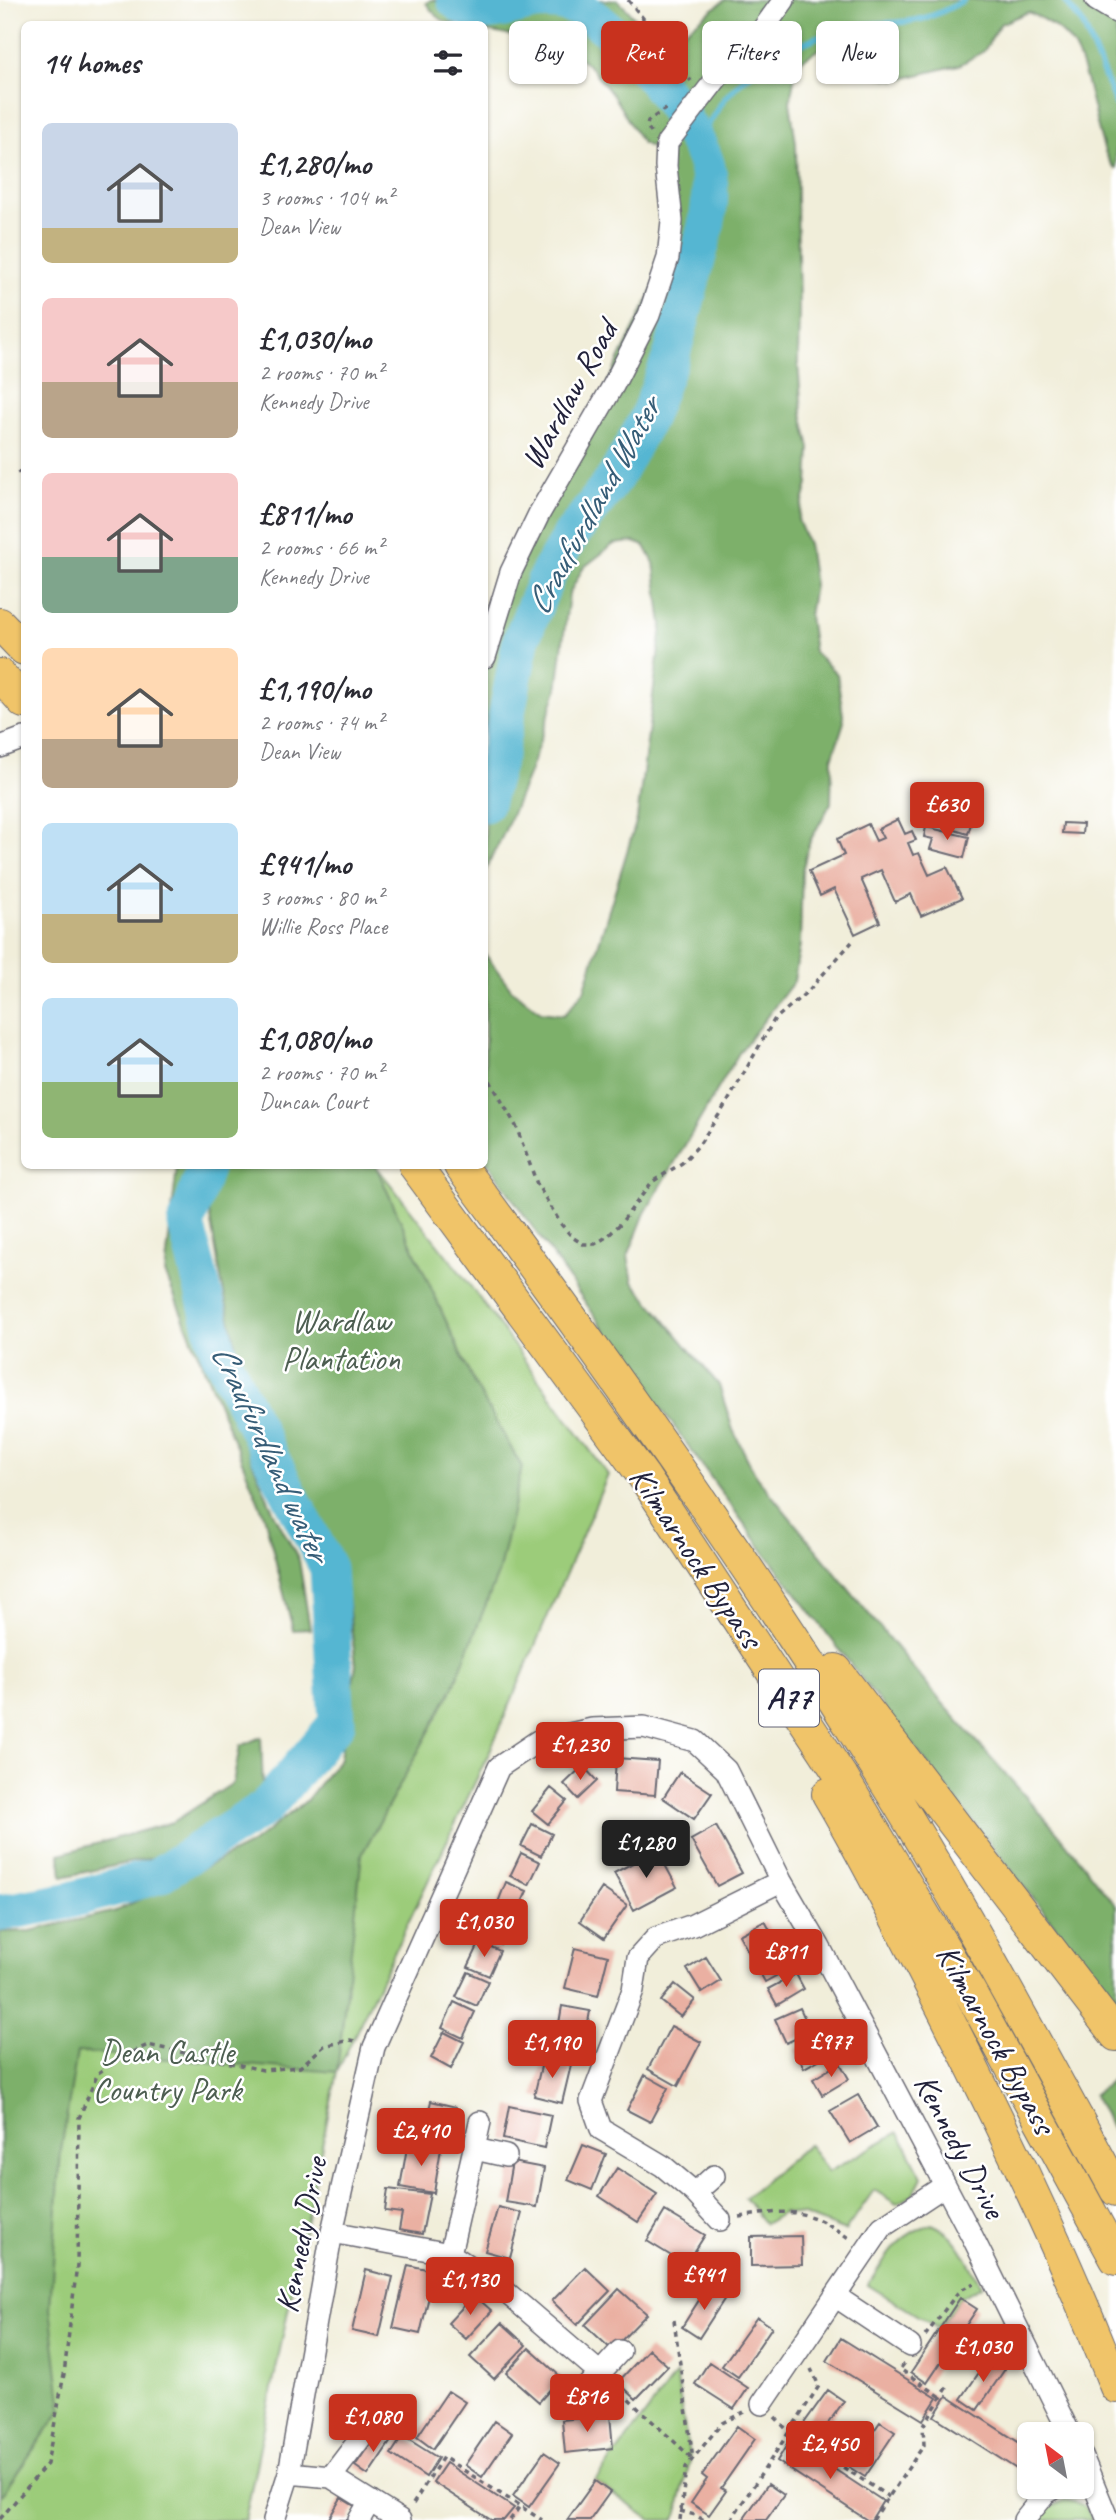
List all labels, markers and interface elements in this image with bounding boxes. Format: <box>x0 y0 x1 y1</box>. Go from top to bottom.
chip: Buy <box>509 21 587 84</box>
chip: Rent <box>601 21 688 84</box>
chip: Filters <box>702 21 802 84</box>
chip: New <box>816 21 899 84</box>
text: 14 homes <box>42 44 140 82</box>
icon: filters <box>429 44 467 82</box>
text: £1,280/mo <box>259 145 371 183</box>
icon: home <box>98 151 182 235</box>
text: 3 rooms · 104 m² <box>259 183 394 212</box>
text: Dean View <box>259 212 340 241</box>
street label: Wardlaw Road <box>511 309 629 477</box>
text: £1,030/mo <box>259 320 371 358</box>
icon: home <box>98 326 182 410</box>
text: 2 rooms · 70 m² <box>259 358 383 387</box>
water label: Craufurdland Water <box>515 385 674 622</box>
text: Kennedy Drive <box>259 387 369 416</box>
text: £811/mo <box>259 495 351 533</box>
icon: home <box>98 501 182 585</box>
text: 2 rooms · 66 m² <box>259 533 383 562</box>
text: Kennedy Drive <box>259 562 369 591</box>
text: £1,190/mo <box>259 670 371 708</box>
icon: home <box>98 676 182 760</box>
text: 2 rooms · 74 m² <box>259 708 383 737</box>
text: Dean View <box>259 737 340 766</box>
pin: £630 <box>906 782 988 842</box>
text: £630 <box>926 790 968 819</box>
text: £941/mo <box>259 845 351 883</box>
icon: home <box>98 851 182 935</box>
text: 3 rooms · 80 m² <box>259 883 383 912</box>
text: Willie Ross Place <box>259 912 387 941</box>
text: £1,080/mo <box>259 1020 371 1058</box>
icon: home <box>98 1026 182 1110</box>
text: 2 rooms · 70 m² <box>259 1058 383 1087</box>
text: Duncan Court <box>259 1087 368 1116</box>
park label: Wardlaw Plantation <box>282 1300 400 1380</box>
water label: Craufurdland water <box>201 1337 343 1573</box>
street label: Kilmarnock Bypass <box>620 1458 774 1658</box>
road number: A77 <box>759 1670 819 1727</box>
pin: £1,230 <box>523 1722 637 1782</box>
text: £1,230 <box>552 1730 608 1759</box>
pin: £1,280 <box>589 1820 703 1880</box>
text: £1,280 <box>618 1828 674 1857</box>
pin: £1,030 <box>427 1899 541 1959</box>
text: £1,030 <box>456 1907 512 1936</box>
pin: £811 <box>745 1930 827 1989</box>
text: £811 <box>765 1937 807 1966</box>
street label: Kilmarnock Bypass <box>927 1937 1067 2143</box>
pin: £977 <box>790 2020 872 2079</box>
pin: £1,190 <box>495 2021 609 2080</box>
text: £977 <box>811 2027 851 2056</box>
text: £1,190 <box>524 2028 580 2057</box>
park label: Dean Castle Country Park <box>93 2031 243 2111</box>
street label: Kennedy Drive <box>905 2067 1017 2227</box>
pin: £2,410 <box>364 2108 478 2168</box>
text: £2,410 <box>393 2116 449 2145</box>
street label: Kennedy Drive <box>265 2152 337 2316</box>
pin: £941 <box>663 2252 745 2312</box>
pin: £1,130 <box>413 2258 527 2317</box>
text: £941 <box>683 2260 725 2289</box>
text: £1,130 <box>442 2265 498 2294</box>
pin: £1,030 <box>926 2324 1040 2384</box>
text: £1,030 <box>955 2332 1011 2361</box>
pin: £816 <box>546 2374 628 2434</box>
text: £816 <box>566 2382 608 2411</box>
pin: £1,080 <box>316 2394 430 2454</box>
text: £1,080 <box>345 2402 401 2431</box>
pin: £2,450 <box>773 2422 887 2481</box>
north arrow <box>1017 2422 1094 2499</box>
map controls <box>1017 2422 1094 2499</box>
text: £2,450 <box>802 2429 858 2458</box>

